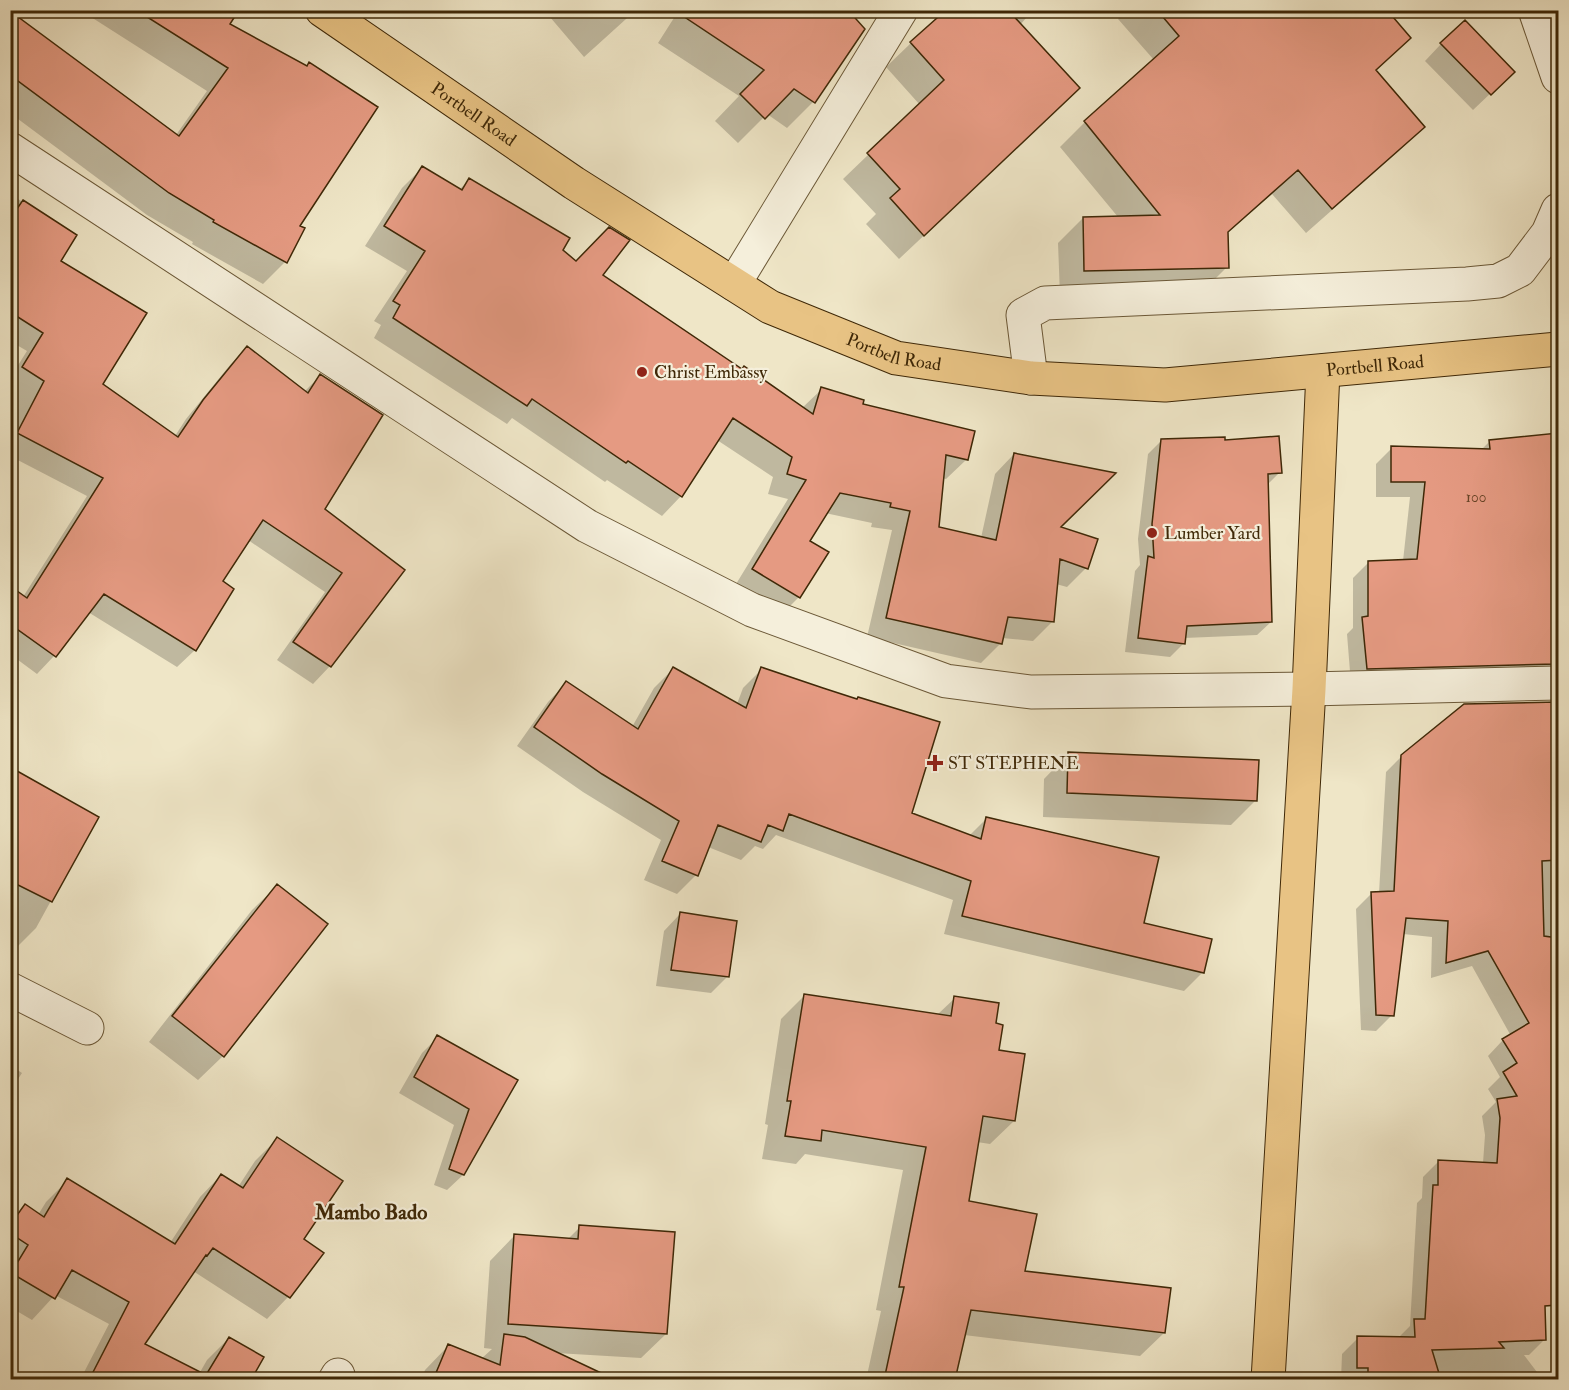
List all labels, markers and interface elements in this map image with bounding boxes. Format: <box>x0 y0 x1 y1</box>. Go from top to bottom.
street label: Portbell Road <box>426 77 521 152</box>
street label: Portbell Road <box>843 328 943 377</box>
street label: Portbell Road <box>1325 350 1425 382</box>
place label: Christ Embassy <box>654 361 768 384</box>
marker: Christ Embassy <box>635 365 649 379</box>
house number: 100 <box>1466 488 1486 507</box>
place label: Lumber Yard <box>1164 522 1261 545</box>
marker: Lumber Yard <box>1145 526 1159 540</box>
place label: ST STEPHENE <box>948 752 1079 775</box>
marker: ST STEPHENE <box>926 754 944 772</box>
district label: Mambo Bado <box>314 1199 427 1226</box>

